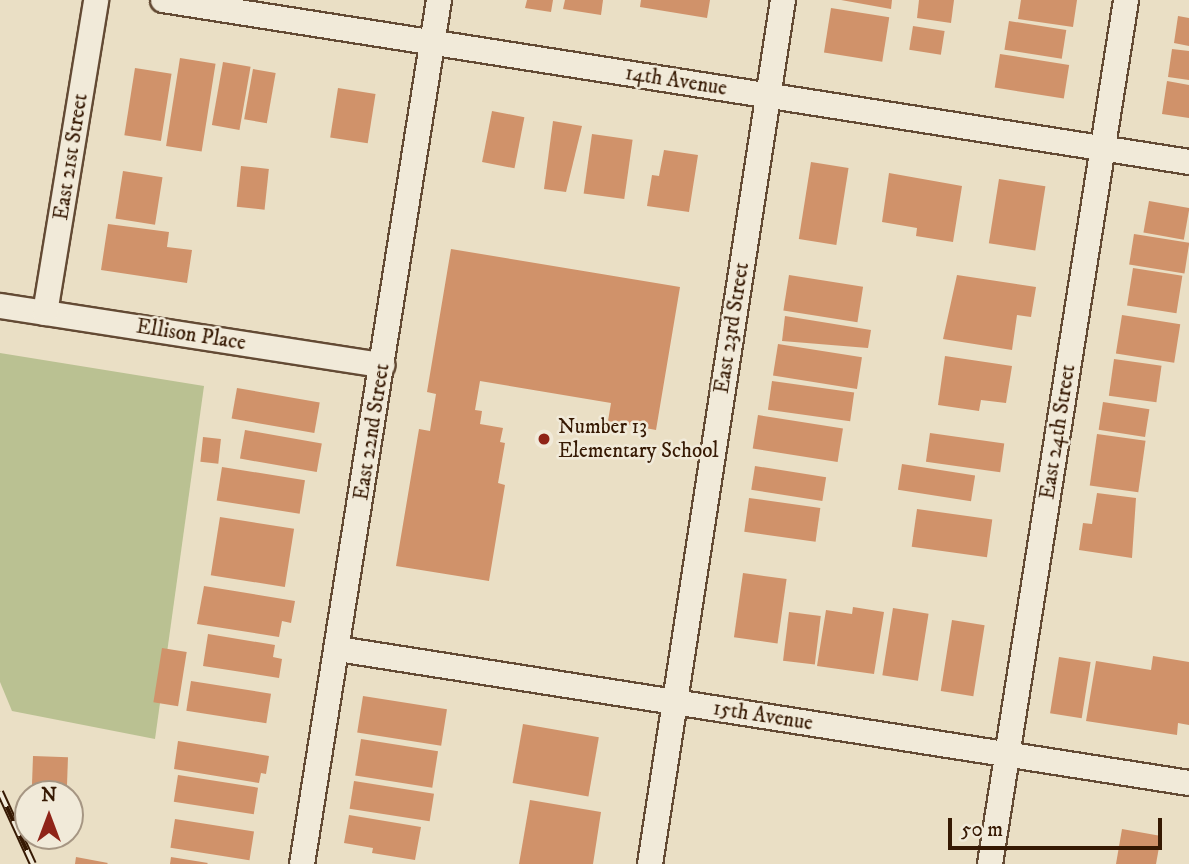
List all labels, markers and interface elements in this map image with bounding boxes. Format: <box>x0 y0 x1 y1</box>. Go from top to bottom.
street label: 14th Avenue <box>623 61 729 101</box>
street label: East 21st Street <box>49 92 93 222</box>
street label: East 23rd Street <box>709 261 755 395</box>
street label: Ellison Place <box>134 314 248 356</box>
street label: East 22nd Street <box>349 362 395 502</box>
street label: East 24th Street <box>1035 363 1081 501</box>
place label: Number 13 Elementary School <box>558 414 719 464</box>
marker: Number 13 Elementary School <box>536 431 552 447</box>
street label: 15th Avenue <box>711 696 815 736</box>
north arrow <box>14 780 84 850</box>
text: N <box>41 784 57 807</box>
scale bar <box>951 804 1164 848</box>
text: 50 m <box>961 817 1003 843</box>

